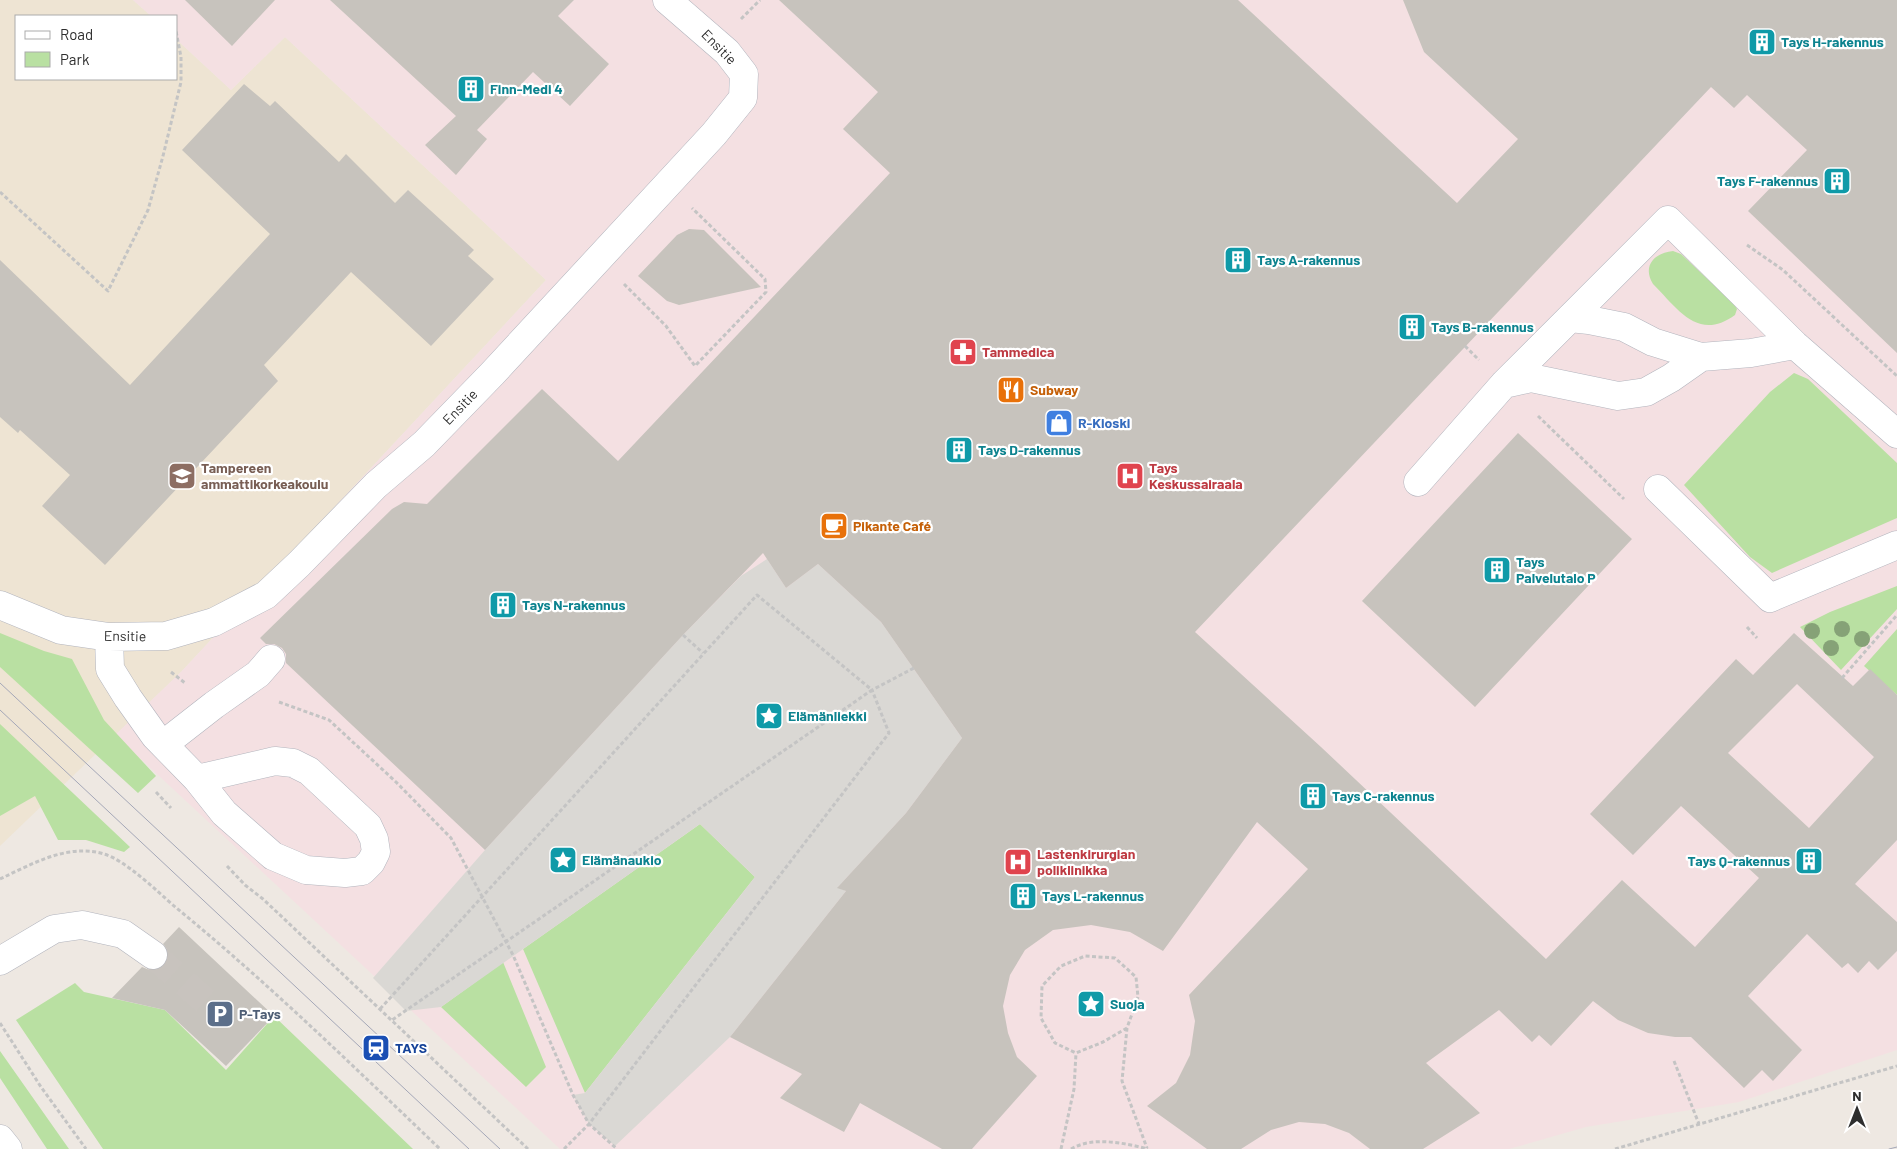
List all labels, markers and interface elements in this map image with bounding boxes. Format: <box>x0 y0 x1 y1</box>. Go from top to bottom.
legend <box>15 15 178 80</box>
text: Road <box>60 25 93 43</box>
street label: Ensitie <box>698 26 740 68</box>
building icon: Tays H-rakennus <box>1747 27 1777 57</box>
place label: Tays H-rakennus <box>1781 33 1884 50</box>
text: Park <box>60 50 90 68</box>
building icon: Finn-Medi 4 <box>456 74 486 104</box>
place label: Finn-Medi 4 <box>490 80 563 97</box>
building icon: Tays F-rakennus <box>1822 166 1852 196</box>
place label: Tays F-rakennus <box>1717 172 1818 189</box>
building icon: Tays A-rakennus <box>1223 245 1253 275</box>
place label: Tays A-rakennus <box>1257 251 1360 268</box>
building icon: Tays B-rakennus <box>1397 312 1427 342</box>
place label: Tays B-rakennus <box>1431 318 1534 335</box>
pharmacy icon: Tammedica <box>948 337 978 367</box>
place label: Tammedica <box>982 343 1054 360</box>
restaurant icon: Subway <box>996 375 1026 405</box>
place label: Subway <box>1030 381 1078 398</box>
street label: Ensitie <box>439 385 480 428</box>
shop icon: R-Kioski <box>1044 408 1074 438</box>
place label: R-Kioski <box>1078 414 1130 431</box>
building icon: Tays D-rakennus <box>944 435 974 465</box>
place label: Tays D-rakennus <box>978 441 1081 458</box>
place label: Tampereen ammattikorkeakoulu <box>201 459 328 492</box>
place label: Tays Keskussairaala <box>1149 459 1243 492</box>
school or university icon: Tampereen ammattikorkeakoulu <box>167 461 197 491</box>
hospital icon: Tays Keskussairaala <box>1115 461 1145 491</box>
cafe icon: Pikante Café <box>819 511 849 541</box>
place label: Pikante Café <box>853 517 931 534</box>
place label: Tays Palvelutalo P <box>1516 553 1596 586</box>
building icon: Tays Palvelutalo P <box>1482 555 1512 585</box>
building icon: Tays N-rakennus <box>488 590 518 620</box>
place label: Tays N-rakennus <box>522 596 625 613</box>
street label: Ensitie <box>104 627 146 644</box>
place icon: Elämänliekki <box>754 701 784 731</box>
place label: Elämänliekki <box>788 707 867 724</box>
building icon: Tays C-rakennus <box>1298 781 1328 811</box>
place label: Tays C-rakennus <box>1332 787 1435 804</box>
place icon: Elämänaukio <box>548 845 578 875</box>
place label: Lastenkirurgian poliklinikka <box>1037 845 1135 878</box>
building icon: Tays Q-rakennus <box>1794 846 1824 876</box>
hospital icon: Lastenkirurgian poliklinikka <box>1003 847 1033 877</box>
place label: Elämänaukio <box>582 851 662 868</box>
place label: Tays Q-rakennus <box>1688 852 1790 869</box>
building icon: Tays L-rakennus <box>1008 881 1038 911</box>
place label: Tays L-rakennus <box>1042 887 1144 904</box>
place icon: Suoja <box>1076 989 1106 1019</box>
place label: Suoja <box>1110 995 1145 1012</box>
parking icon: P-Tays <box>205 999 235 1029</box>
place label: P-Tays <box>239 1005 281 1022</box>
station icon: TAYS <box>361 1033 391 1063</box>
place label: TAYS <box>395 1039 427 1056</box>
north arrow <box>1832 1084 1882 1134</box>
text: N <box>1852 1087 1862 1104</box>

